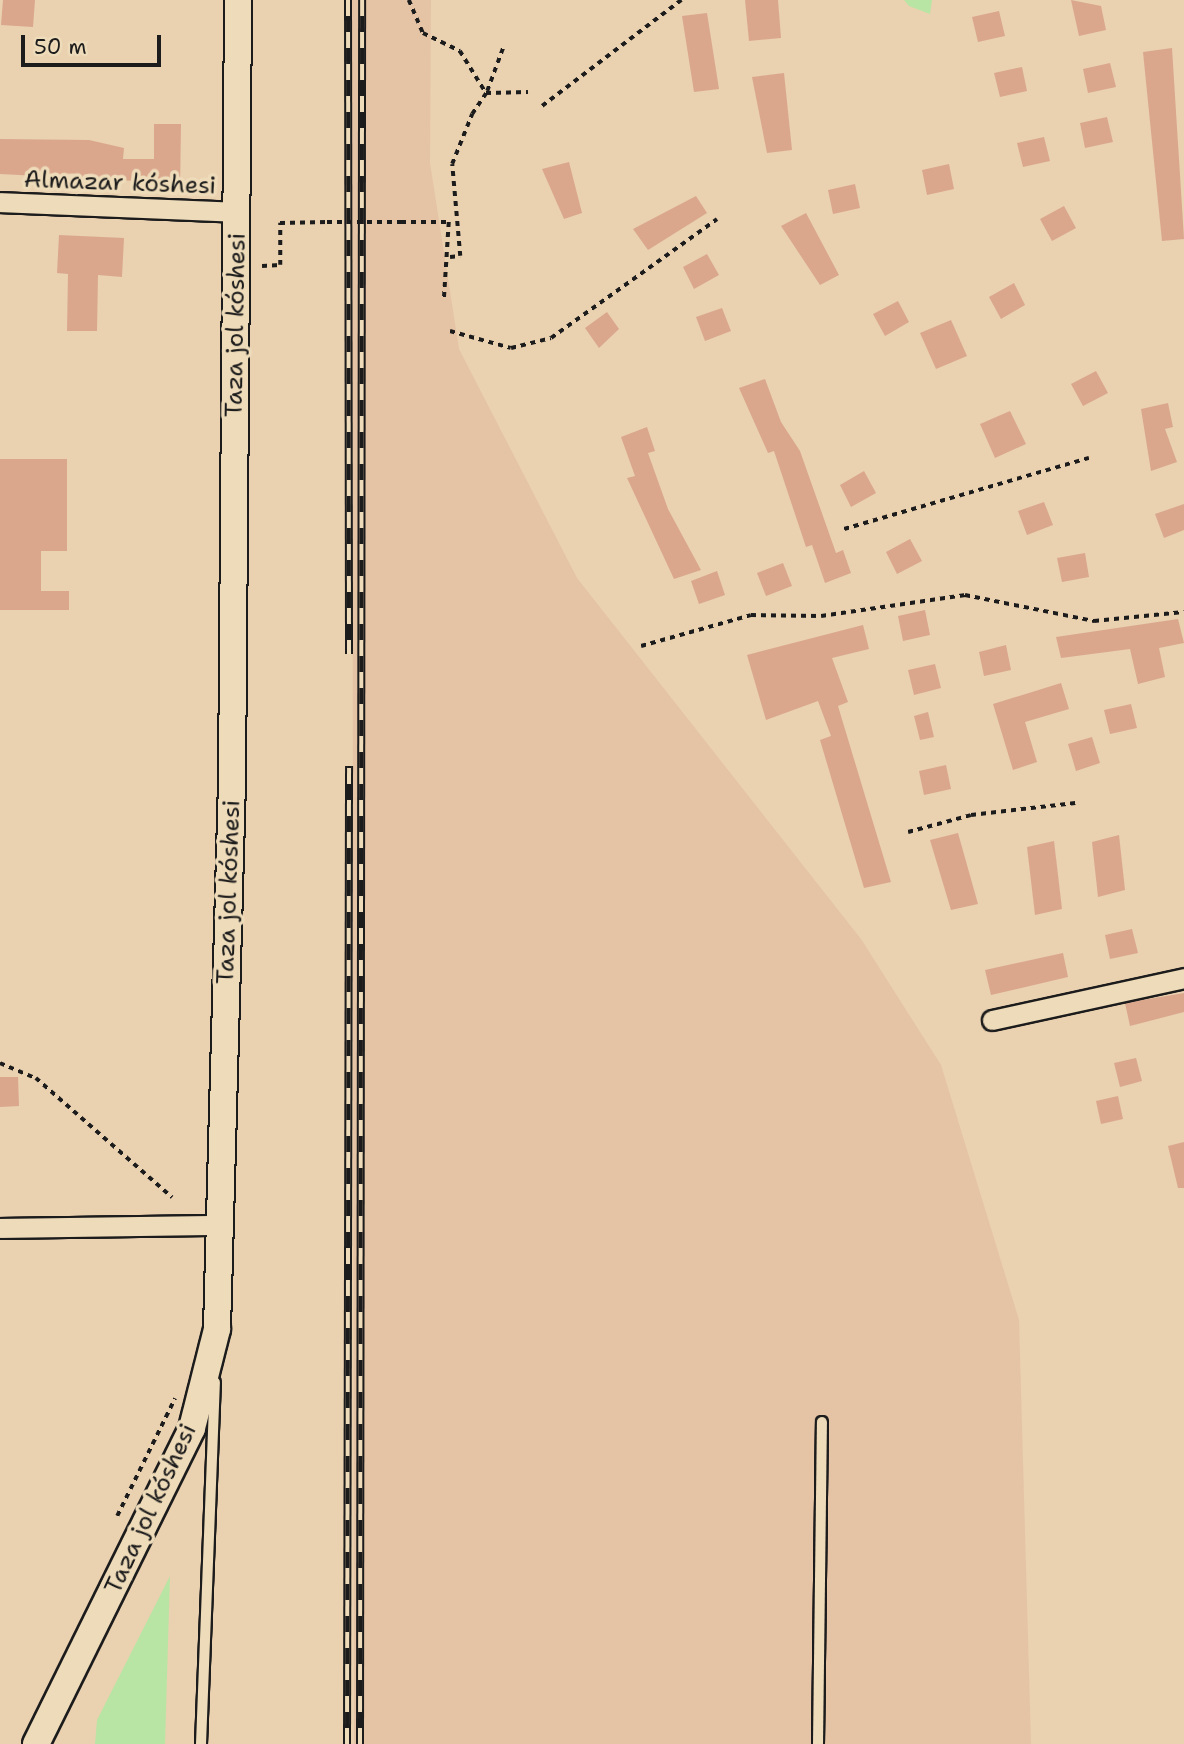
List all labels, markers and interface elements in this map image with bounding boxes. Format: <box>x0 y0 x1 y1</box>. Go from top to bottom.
scale bar <box>24 21 164 65</box>
text: 50 m <box>34 33 87 61</box>
street label: Almazar kóshesi <box>23 165 217 201</box>
street label: Taza jol kóshesi <box>220 233 252 417</box>
street label: Taza jol kóshesi <box>211 799 247 985</box>
street label: Taza jol kóshesi <box>99 1419 203 1599</box>

